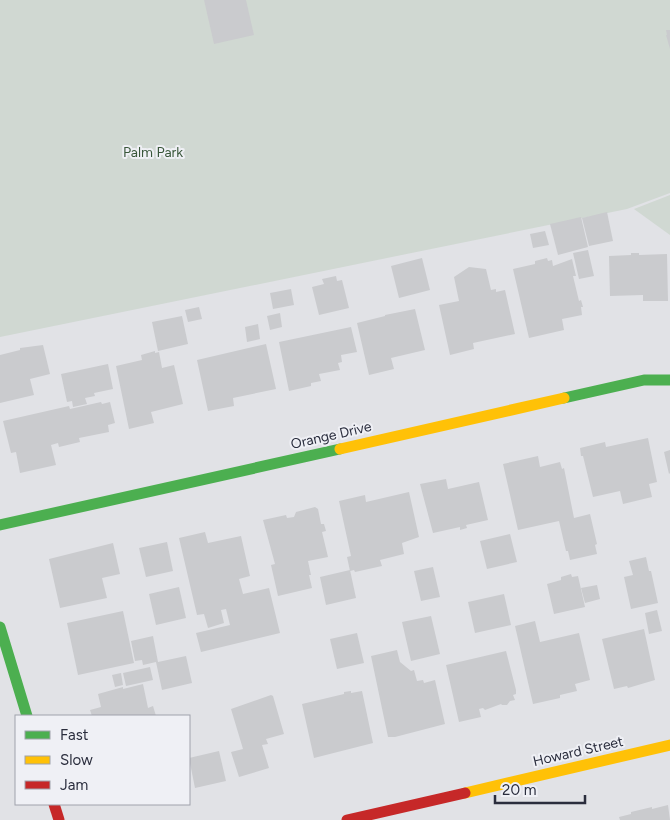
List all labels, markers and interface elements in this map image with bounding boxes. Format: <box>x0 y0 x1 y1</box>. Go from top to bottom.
park label: Palm Park <box>123 144 183 161</box>
street label: Orange Drive <box>289 418 373 453</box>
legend <box>15 715 190 805</box>
text: Fast <box>60 726 89 744</box>
street label: Howard Street <box>531 733 625 770</box>
text: Slow <box>60 751 93 769</box>
scale bar <box>495 772 585 804</box>
text: Jam <box>60 776 88 794</box>
text: 20 m <box>502 781 536 799</box>

